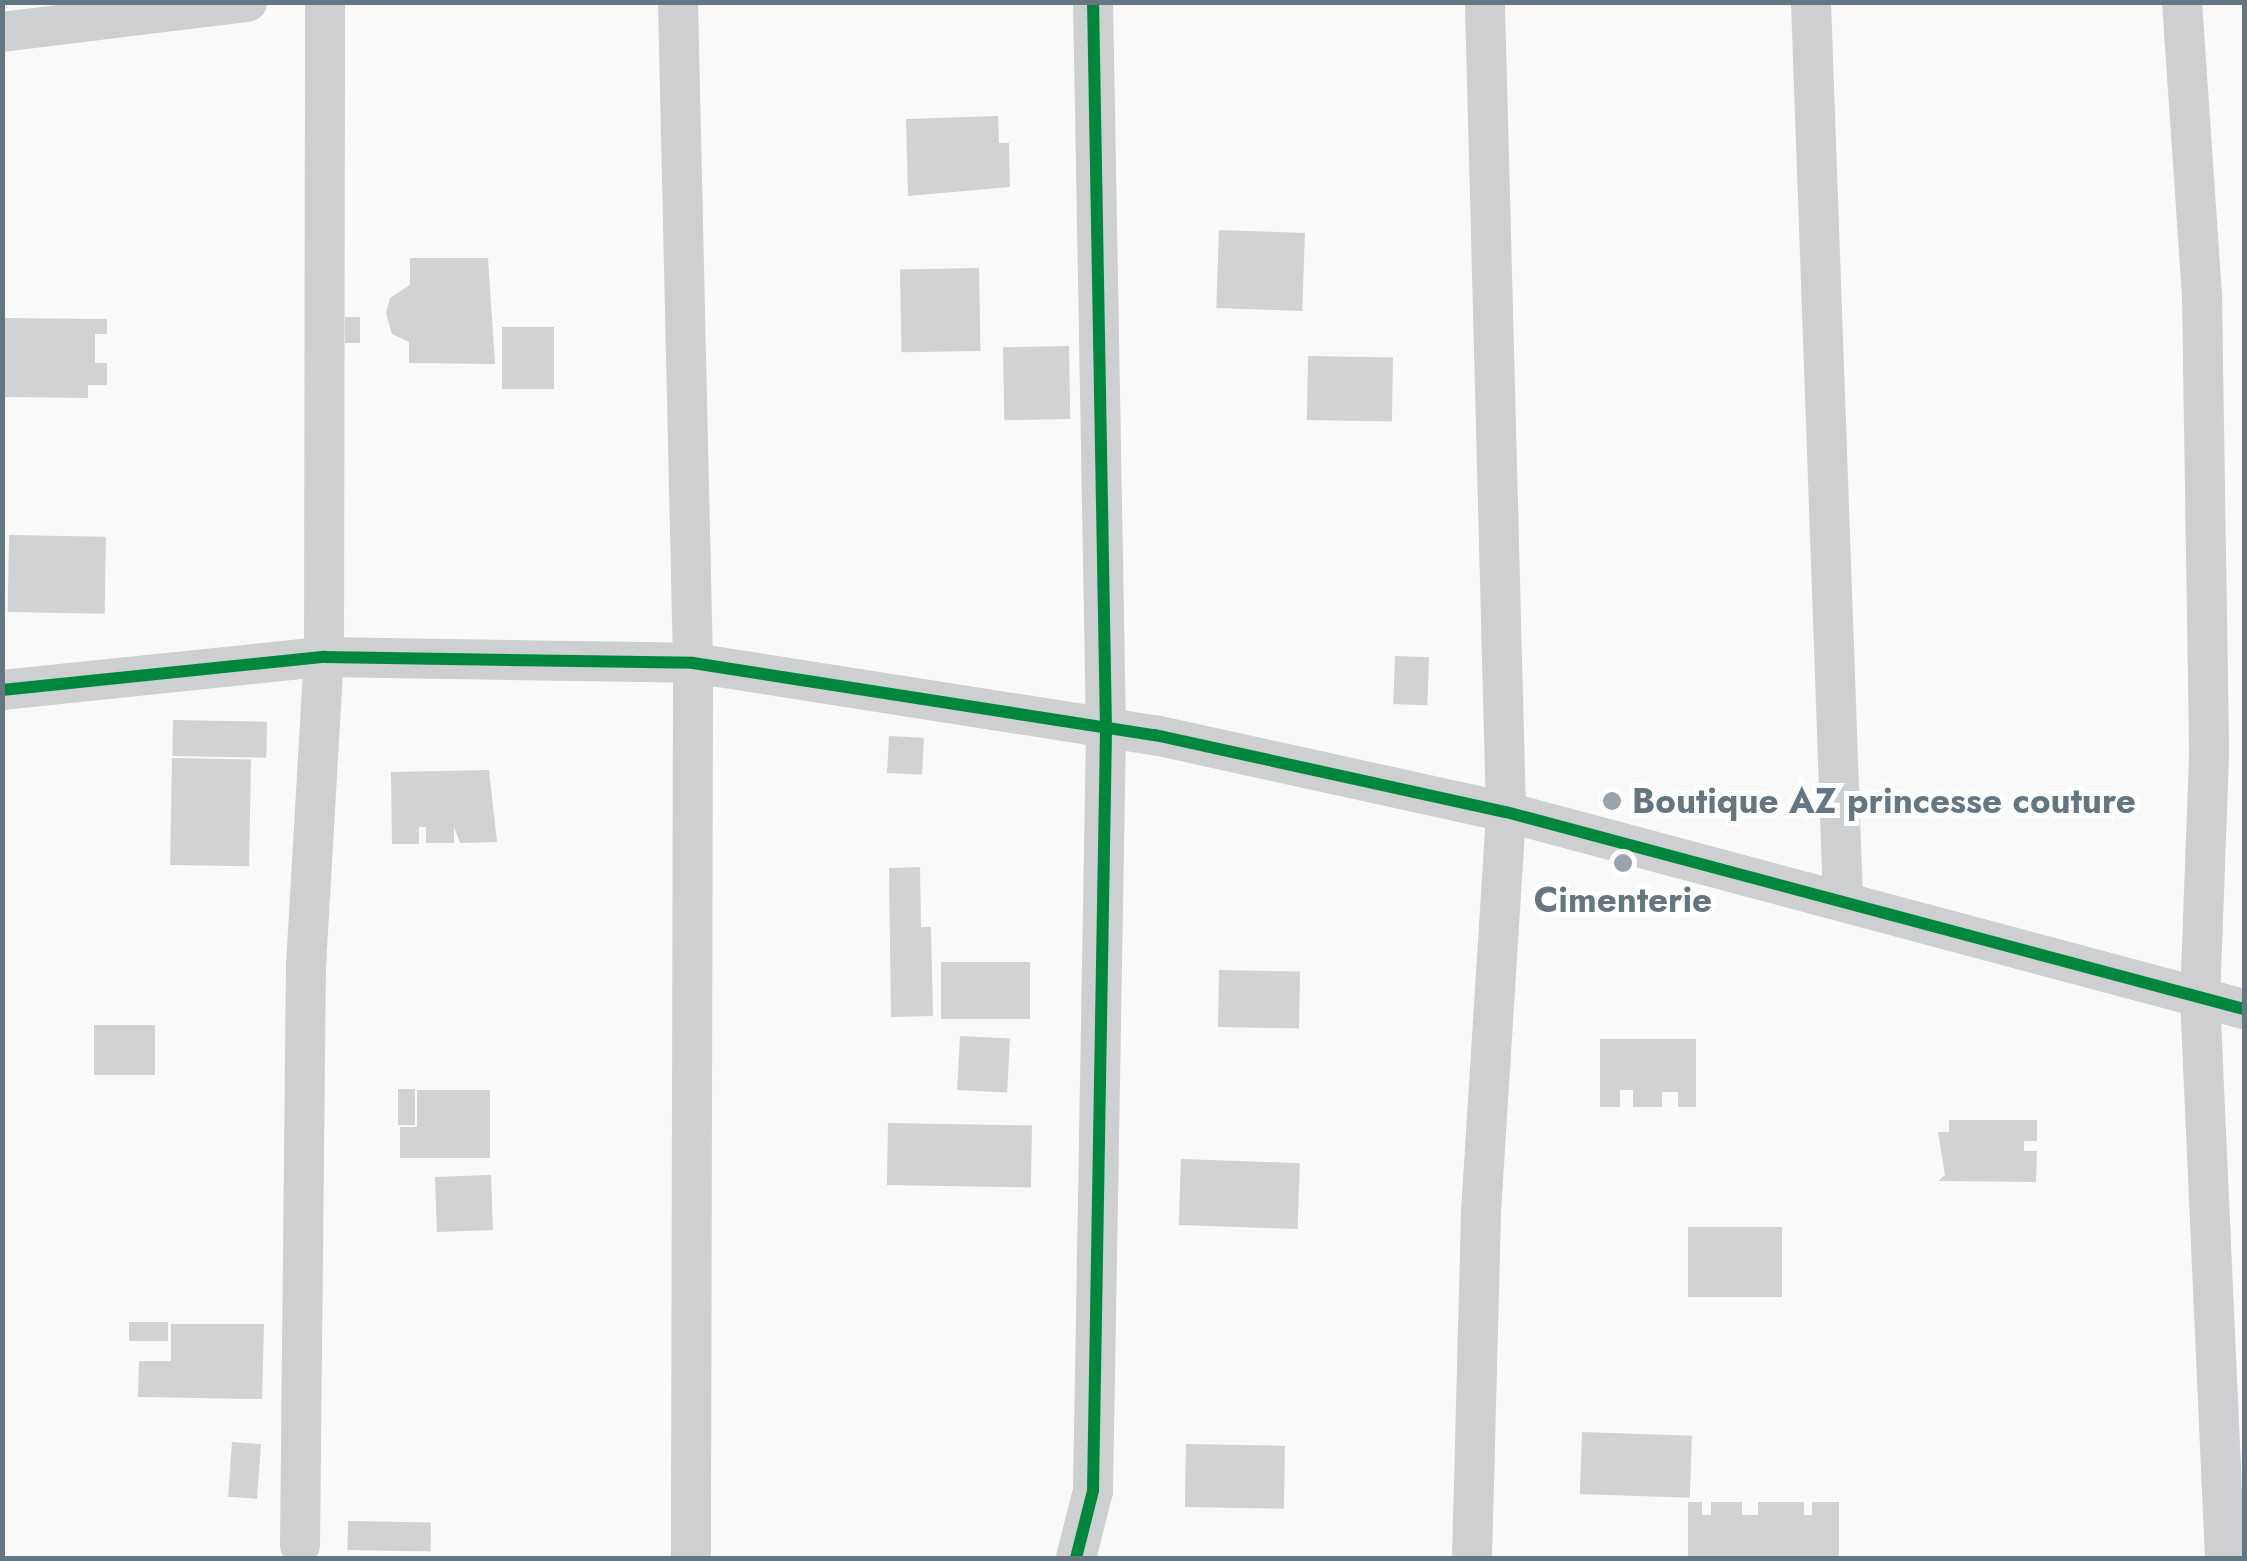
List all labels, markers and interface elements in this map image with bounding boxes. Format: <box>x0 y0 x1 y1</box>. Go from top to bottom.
place label: Boutique AZ princesse couture <box>1632 780 2136 822</box>
marker: Boutique AZ princesse couture <box>1601 790 1623 812</box>
marker: Cimenterie <box>1612 852 1634 874</box>
place label: Cimenterie <box>1534 879 1712 921</box>

